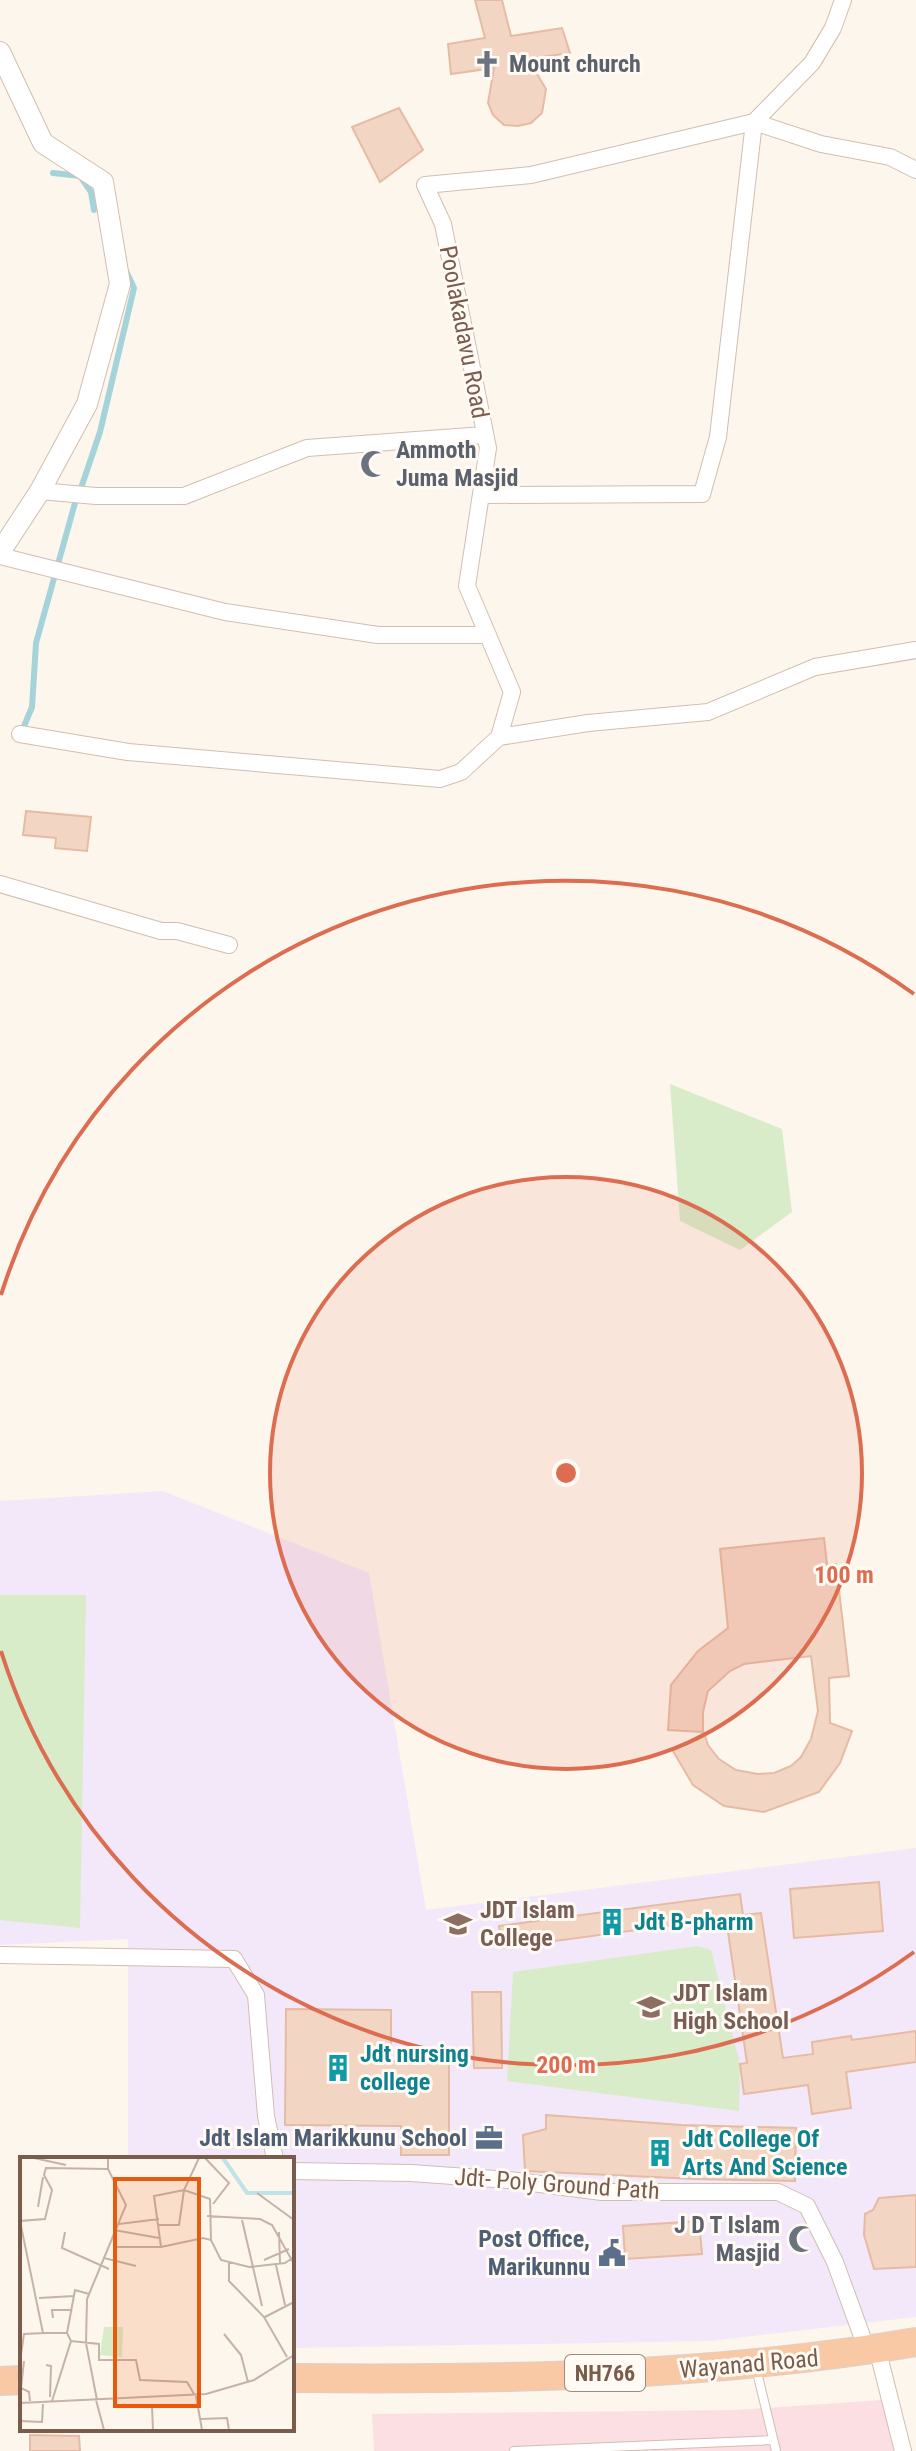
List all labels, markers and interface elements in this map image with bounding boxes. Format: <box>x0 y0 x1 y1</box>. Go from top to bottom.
church icon: Mount church <box>472 49 502 79</box>
place label: Mount church <box>509 50 641 78</box>
street label: Poolakadavu Road <box>434 243 494 421</box>
place label: Ammoth Juma Masjid <box>396 436 518 492</box>
mosque icon: Ammoth Juma Masjid <box>359 449 389 479</box>
centre of rings <box>552 1459 580 1487</box>
text: 100 m <box>814 1561 874 1589</box>
place label: JDT Islam College <box>480 1896 575 1952</box>
building icon: Jdt B-pharm <box>597 1907 627 1937</box>
place label: Jdt B-pharm <box>634 1908 753 1936</box>
school or university icon: JDT Islam College <box>443 1909 473 1939</box>
place label: JDT Islam High School <box>673 1979 789 2035</box>
school or university icon: JDT Islam High School <box>636 1992 666 2022</box>
place label: Jdt nursing college <box>360 2040 469 2096</box>
text: 200 m <box>536 2051 596 2079</box>
building icon: Jdt nursing college <box>323 2053 353 2083</box>
office icon: Jdt Islam Marikkunu School <box>474 2123 504 2153</box>
place label: Jdt Islam Marikkunu School <box>199 2124 467 2152</box>
place label: Jdt College Of Arts And Science <box>682 2125 848 2181</box>
building icon: Jdt College Of Arts And Science <box>645 2138 675 2168</box>
inset map <box>20 2157 294 2431</box>
street label: Jdt- Poly Ground Path <box>453 2163 661 2205</box>
place label: J D T Islam Masjid <box>674 2211 780 2267</box>
mosque icon: J D T Islam Masjid <box>787 2224 817 2254</box>
place label: Post Office, Marikunnu <box>478 2225 590 2281</box>
public building icon: Post Office, Marikunnu <box>597 2238 627 2268</box>
street label: Wayanad Road <box>678 2344 820 2384</box>
road number: NH766 <box>565 2355 645 2391</box>

